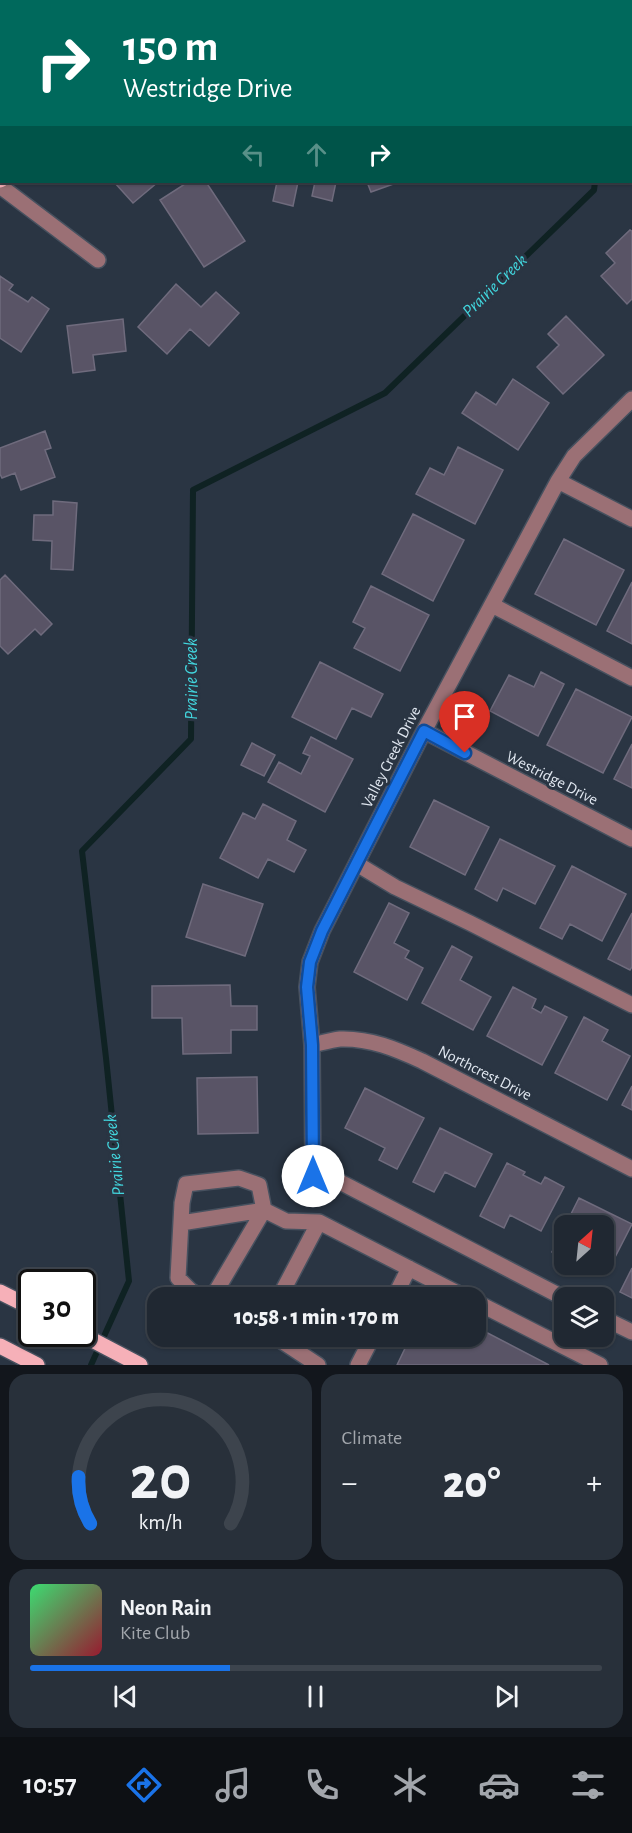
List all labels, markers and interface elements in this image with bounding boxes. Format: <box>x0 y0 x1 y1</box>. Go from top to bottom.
icon: right <box>24 24 102 102</box>
text: 150 m <box>123 26 218 68</box>
text: Westridge Drive <box>123 75 292 102</box>
icon: left <box>237 138 270 171</box>
icon: ahead <box>300 138 333 171</box>
icon: right <box>363 138 396 171</box>
water label: Prairie Creek <box>459 251 531 321</box>
water label: Prairie Creek <box>183 638 201 720</box>
pin <box>439 691 490 753</box>
icon: arrive <box>448 700 481 733</box>
street label: Valley Creek Drive <box>359 704 424 811</box>
street label: Westridge Drive <box>504 748 600 808</box>
street label: Northcrest Drive <box>436 1043 534 1103</box>
water label: Prairie Creek <box>102 1113 128 1197</box>
position arrow <box>281 1144 345 1208</box>
north arrow <box>554 1215 614 1275</box>
map controls <box>554 1215 614 1347</box>
speed limit sign: 30 <box>18 1269 96 1347</box>
button: layers <box>554 1287 614 1347</box>
text: 10:58 · 1 min · 170 m <box>234 1306 399 1328</box>
text: Climate <box>342 1428 402 1448</box>
text: 20 <box>129 1448 191 1510</box>
text: 20° <box>443 1461 501 1506</box>
text: − <box>342 1467 357 1500</box>
text: + <box>586 1467 602 1500</box>
text: km/h <box>138 1512 182 1533</box>
text: Neon Rain <box>120 1597 212 1619</box>
text: Kite Club <box>120 1623 190 1643</box>
icon: previous <box>109 1680 142 1713</box>
icon: pause <box>299 1680 332 1713</box>
icon: next <box>490 1680 523 1713</box>
icon: directions <box>123 1764 165 1806</box>
icon: music <box>212 1764 254 1806</box>
icon: phone <box>301 1764 343 1806</box>
icon: climate <box>389 1764 431 1806</box>
icon: car <box>478 1764 520 1806</box>
icon: filters <box>567 1764 609 1806</box>
text: 10:57 <box>23 1771 77 1798</box>

